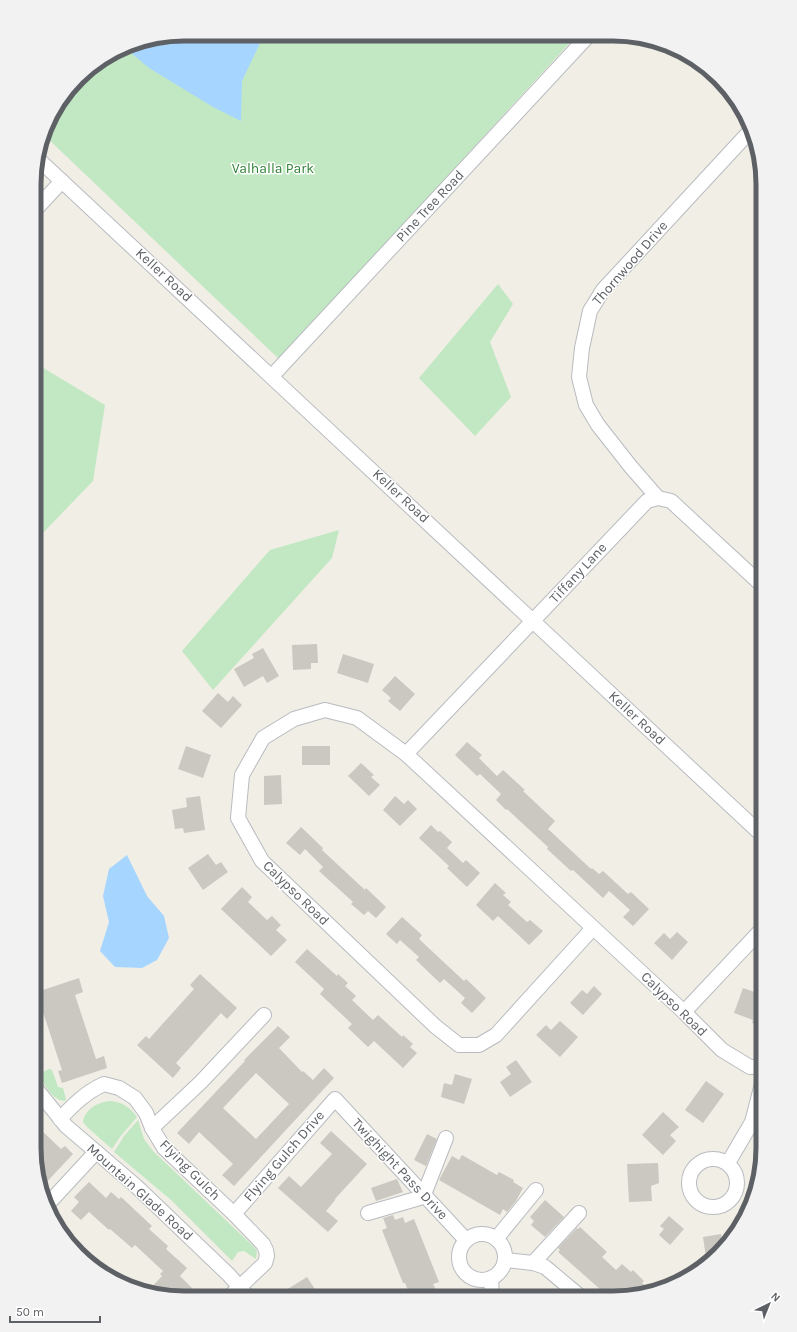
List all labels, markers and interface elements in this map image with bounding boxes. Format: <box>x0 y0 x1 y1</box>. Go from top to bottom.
park label: Valhalla Park <box>232 160 314 177</box>
street label: Pine Tree Road <box>392 167 468 245</box>
street label: Thornwood Drive <box>589 217 671 309</box>
street label: Keller Road <box>132 244 196 306</box>
street label: Keller Road <box>369 465 433 527</box>
street label: Tiffany Lane <box>546 539 610 607</box>
street label: Keller Road <box>605 687 669 749</box>
street label: Calypso Road <box>259 857 333 929</box>
street label: Calypso Road <box>637 968 711 1040</box>
street label: Flying Gulch Drive <box>240 1107 328 1205</box>
street label: Twighight Pass Drive <box>349 1115 451 1223</box>
street label: Flying Gulch <box>156 1136 224 1204</box>
street label: Mountain Glade Road <box>83 1140 197 1244</box>
north arrow <box>749 1284 789 1324</box>
text: N <box>768 1290 783 1304</box>
scale bar <box>10 1298 100 1324</box>
text: 50 m <box>16 1305 44 1319</box>

